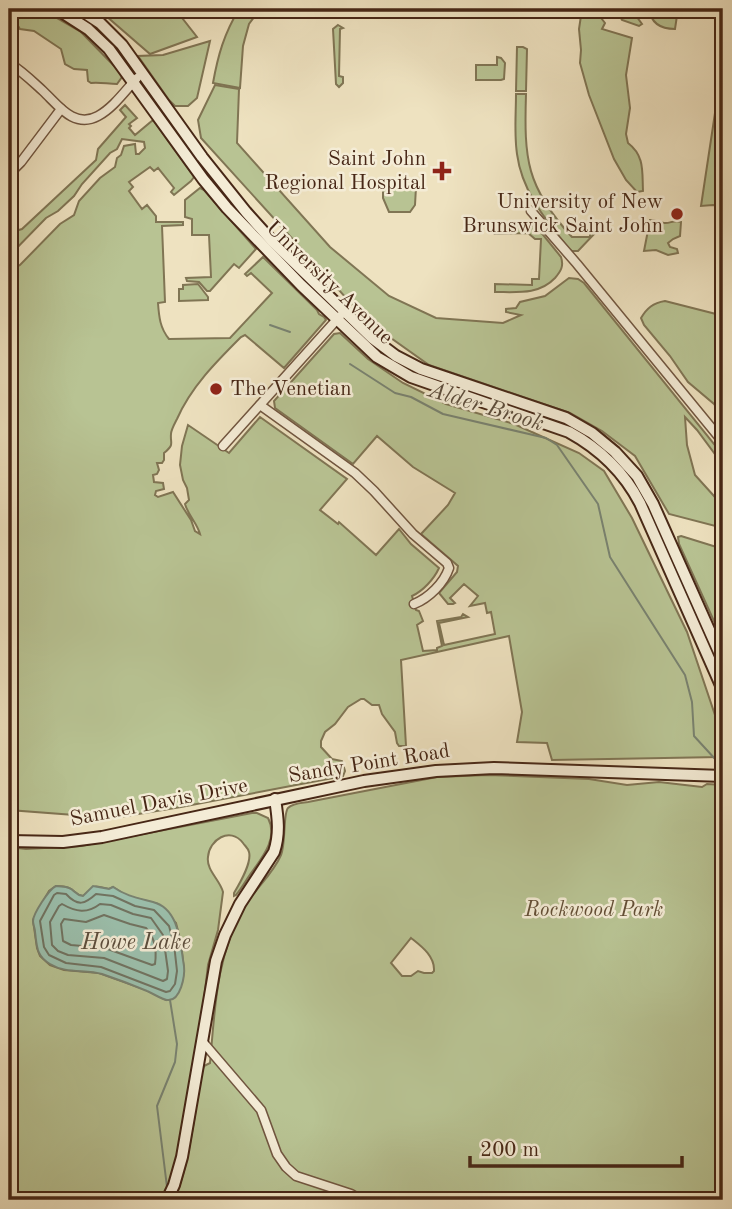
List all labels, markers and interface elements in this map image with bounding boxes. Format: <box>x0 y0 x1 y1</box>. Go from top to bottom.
place label: Saint John Regional Hospital <box>265 149 426 194</box>
marker: Saint John Regional Hospital <box>432 161 452 181</box>
place label: University of New Brunswick Saint John <box>462 192 663 237</box>
marker: University of New Brunswick Saint John <box>669 206 685 222</box>
street label: University Avenue <box>261 217 397 349</box>
water label: Alder Brook <box>424 378 547 435</box>
place label: The Venetian <box>230 379 352 400</box>
marker: The Venetian <box>208 381 224 397</box>
street label: Sandy Point Road <box>287 741 451 787</box>
street label: Samuel Davis Drive <box>68 775 250 831</box>
park label: Rockwood Park <box>524 900 663 921</box>
water label: Howe Lake <box>80 931 191 954</box>
scale bar <box>470 1125 681 1169</box>
text: 200 m <box>480 1140 539 1161</box>

